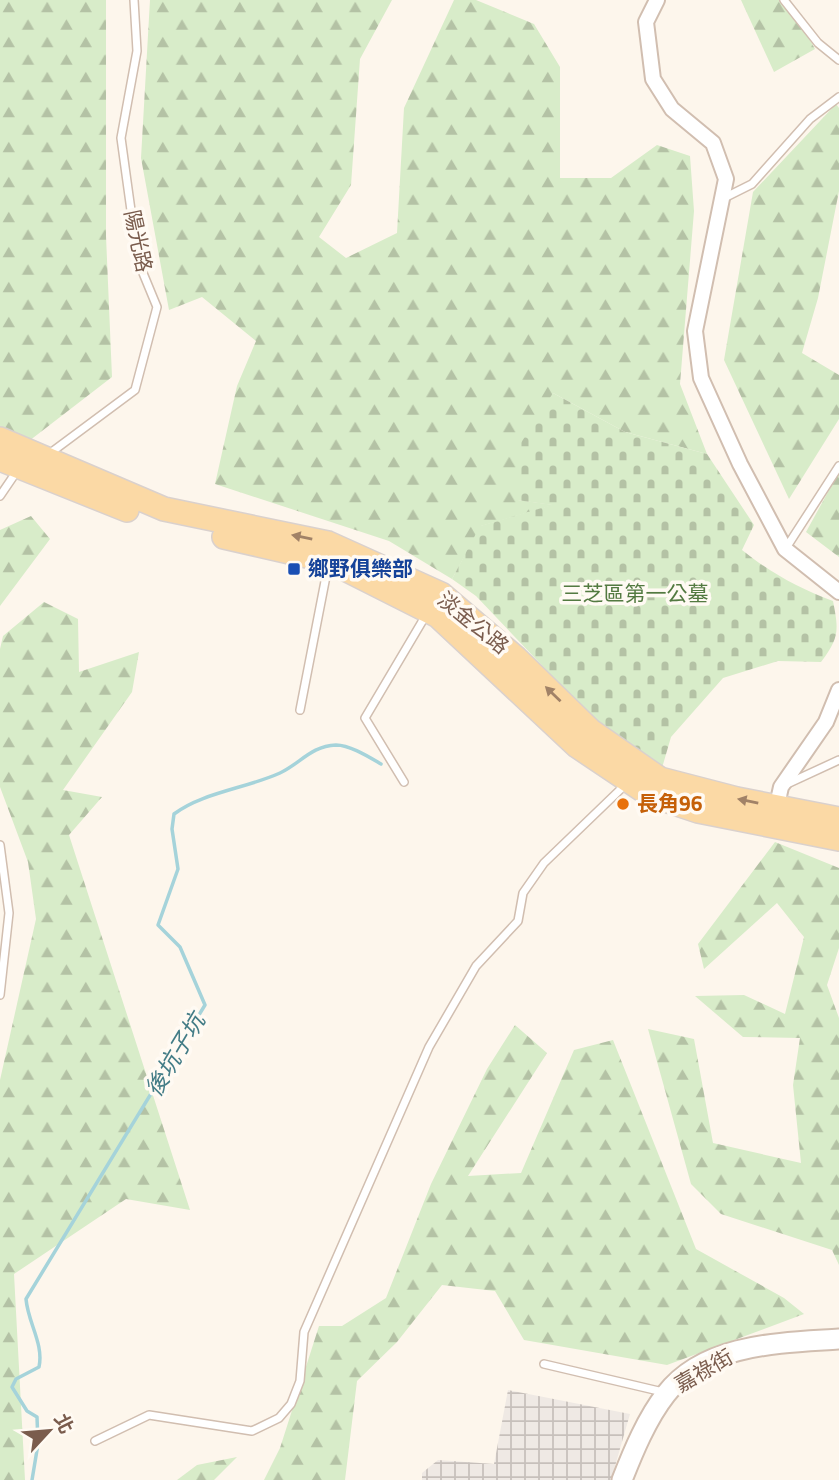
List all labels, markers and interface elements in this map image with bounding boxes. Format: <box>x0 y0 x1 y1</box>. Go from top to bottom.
street label: 陽光路 <box>117 207 161 275</box>
one-way arrow <box>291 532 313 543</box>
place label: 鄉野俱樂部 <box>308 552 413 584</box>
marker: 鄉野俱樂部 <box>286 561 302 577</box>
park label: 三芝區第一公墓 <box>562 577 709 609</box>
street label: 淡金公路 <box>431 583 516 661</box>
one-way arrow <box>546 686 562 703</box>
place label: 長角96 <box>637 787 703 819</box>
marker: 長角96 <box>615 796 631 812</box>
one-way arrow <box>737 796 759 807</box>
water label: 後坑子坑 <box>136 1004 215 1103</box>
street label: 嘉祿街 <box>668 1341 739 1400</box>
north arrow <box>14 1396 84 1466</box>
text: 北 <box>48 1408 82 1438</box>

